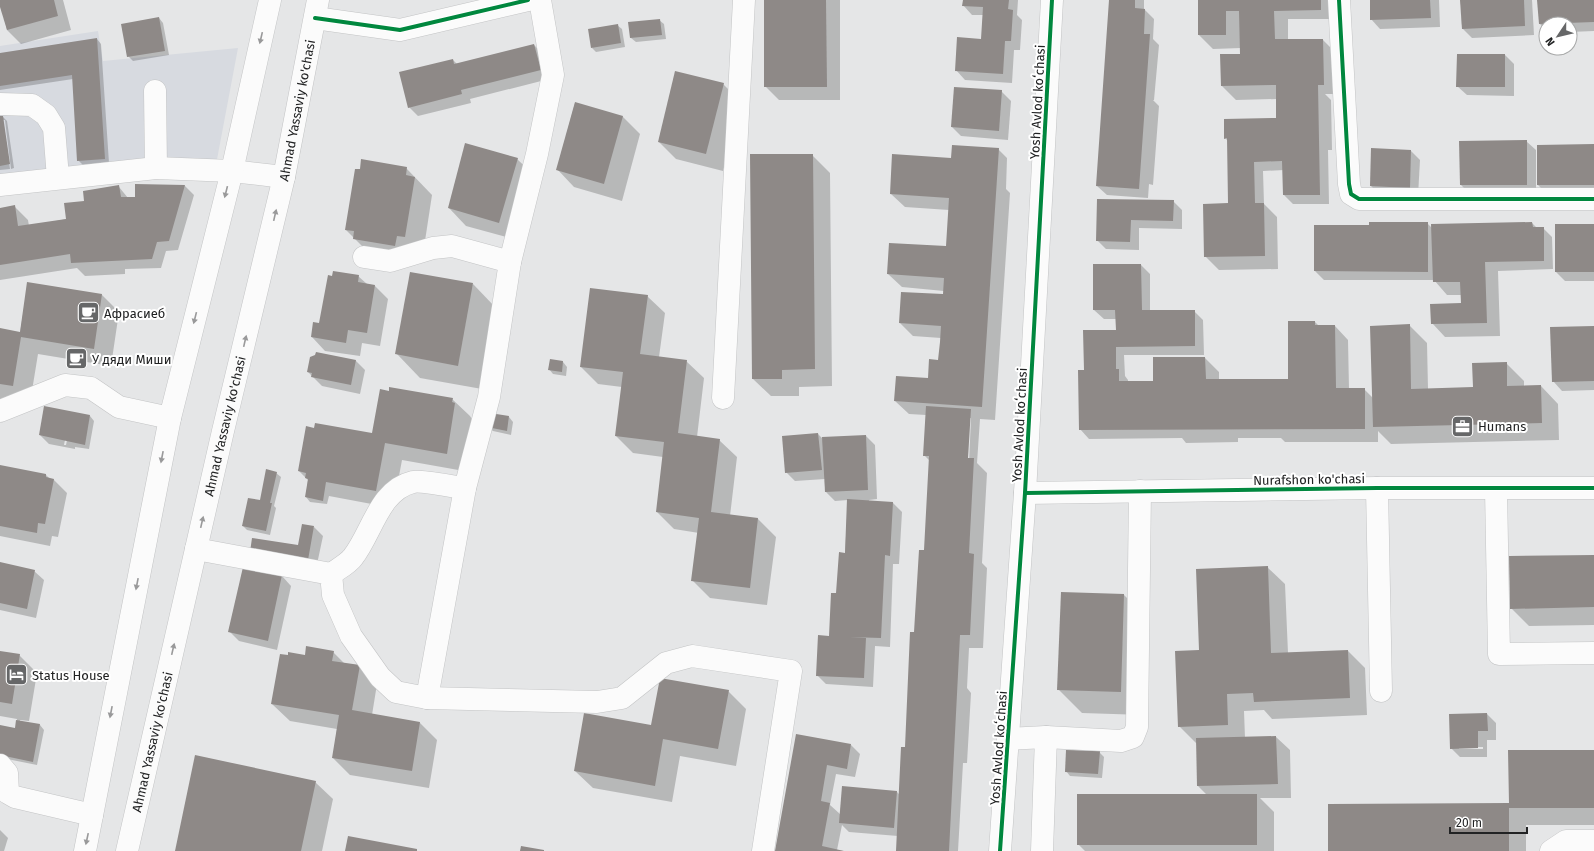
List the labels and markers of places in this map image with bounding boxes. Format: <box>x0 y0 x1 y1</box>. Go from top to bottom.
cafe icon: Афрасиеб <box>75 300 101 326</box>
place label: Афрасиеб <box>104 306 165 321</box>
cafe icon: У дяди Миши <box>63 346 89 372</box>
place label: У дяди Миши <box>92 352 171 367</box>
office icon: Humans <box>1450 413 1476 439</box>
place label: Humans <box>1478 419 1526 434</box>
hotel icon: Status House <box>3 662 29 688</box>
place label: Status House <box>32 668 110 683</box>

